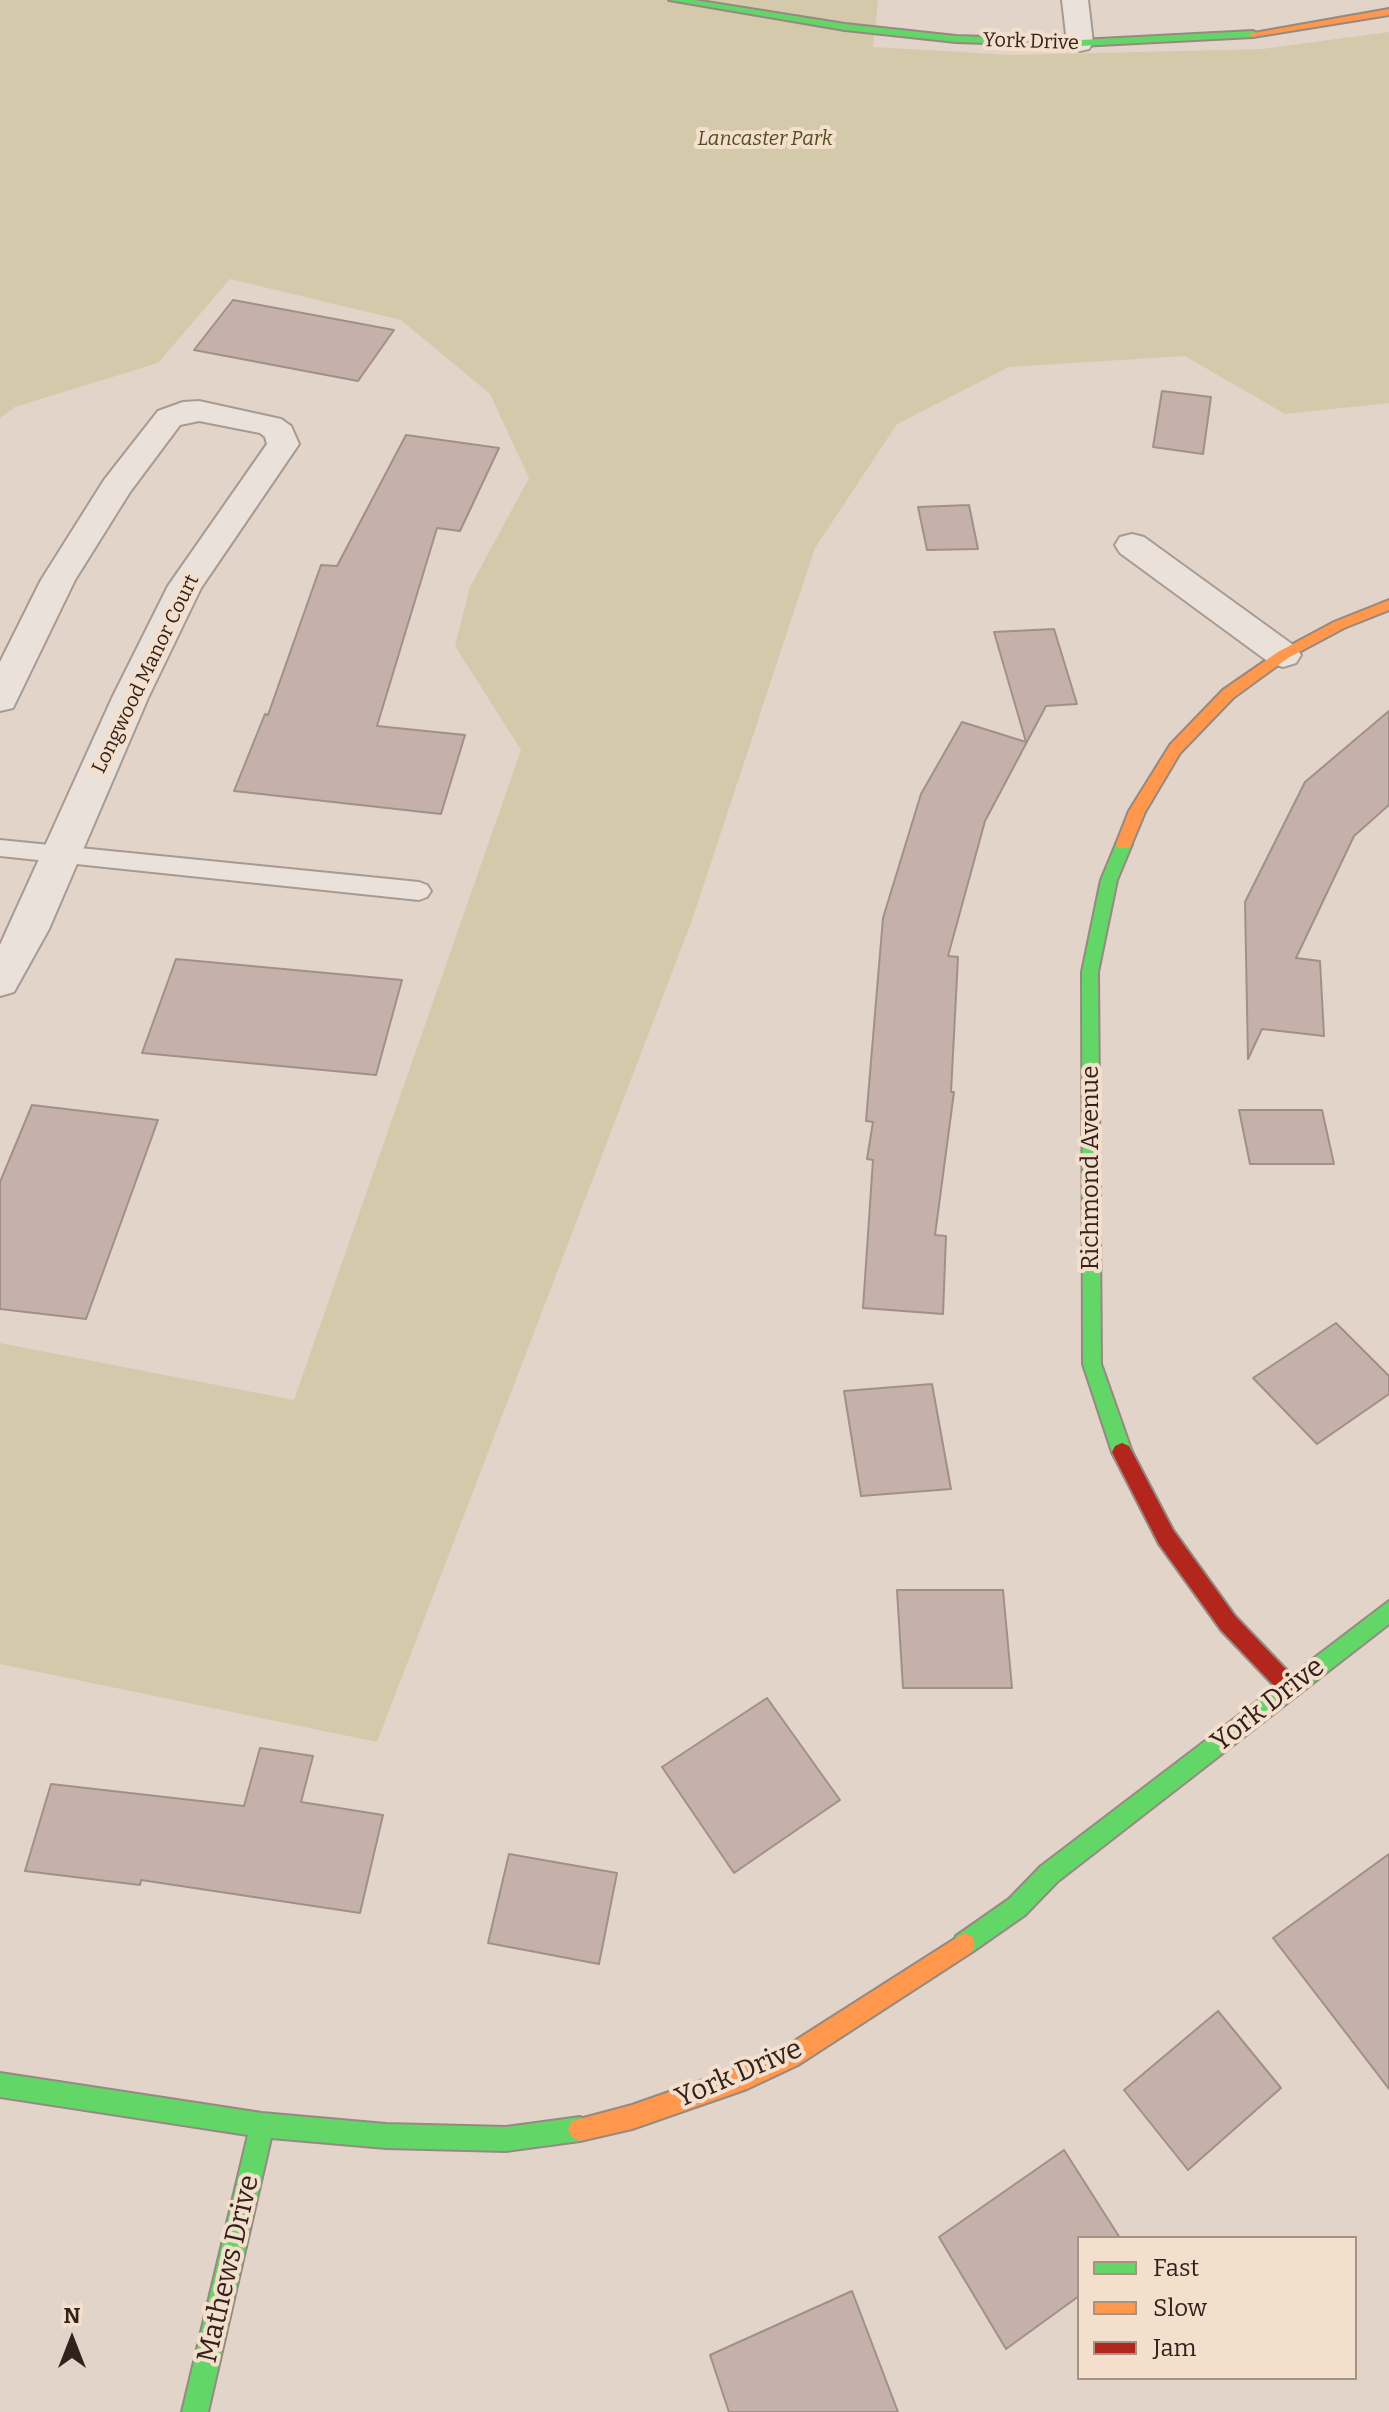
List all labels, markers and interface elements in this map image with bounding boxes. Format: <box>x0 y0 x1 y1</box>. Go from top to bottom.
street label: York Drive <box>983 28 1079 56</box>
park label: Lancaster Park <box>697 127 833 151</box>
street label: Longwood Manor Court <box>87 571 205 777</box>
street label: Richmond Avenue <box>1077 1066 1105 1270</box>
street label: York Drive <box>1205 1650 1331 1760</box>
street label: York Drive <box>671 2032 807 2116</box>
street label: Mathews Drive <box>191 2172 267 2366</box>
legend <box>1077 2236 1357 2380</box>
text: Fast <box>1153 2254 1199 2282</box>
text: Slow <box>1153 2294 1207 2322</box>
north arrow <box>32 2300 112 2380</box>
text: N <box>64 2302 80 2329</box>
text: Jam <box>1153 2334 1196 2362</box>

